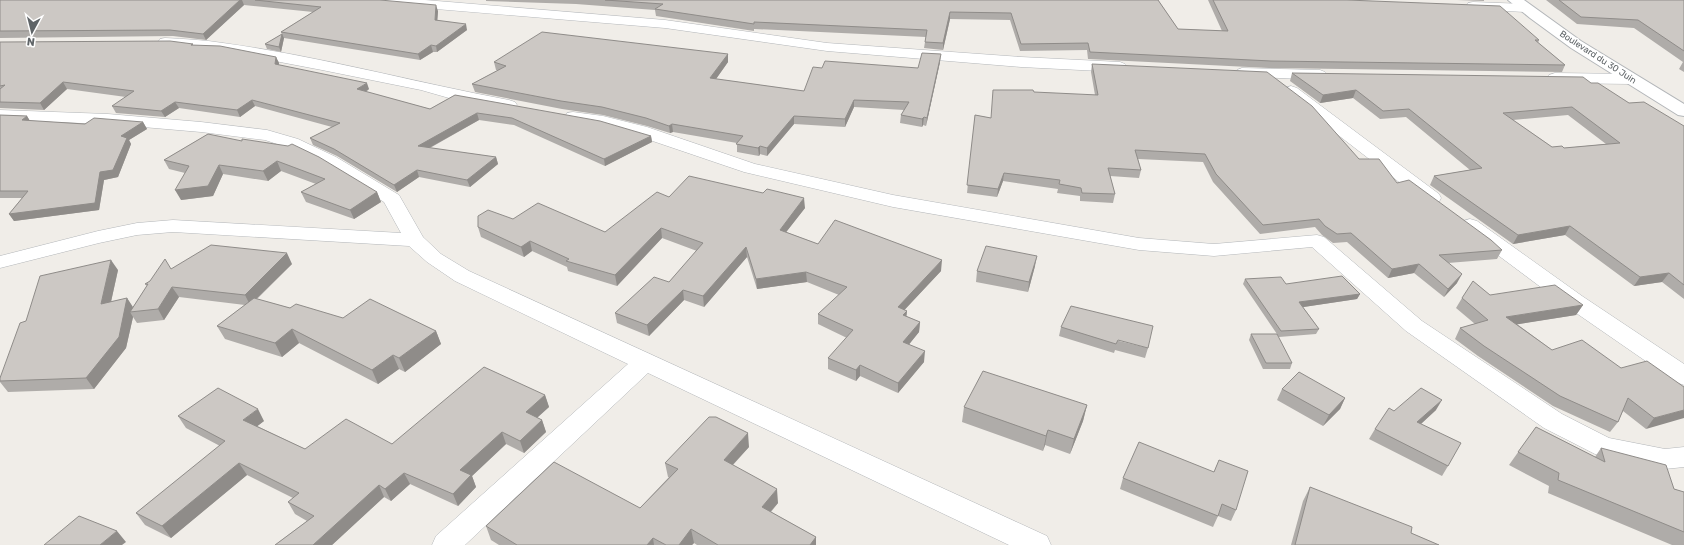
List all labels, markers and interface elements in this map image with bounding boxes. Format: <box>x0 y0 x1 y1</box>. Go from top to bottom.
north arrow <box>12 12 52 52</box>
street label: Boulevard du 30 Juin <box>1558 28 1638 86</box>
text: N <box>26 34 36 48</box>

